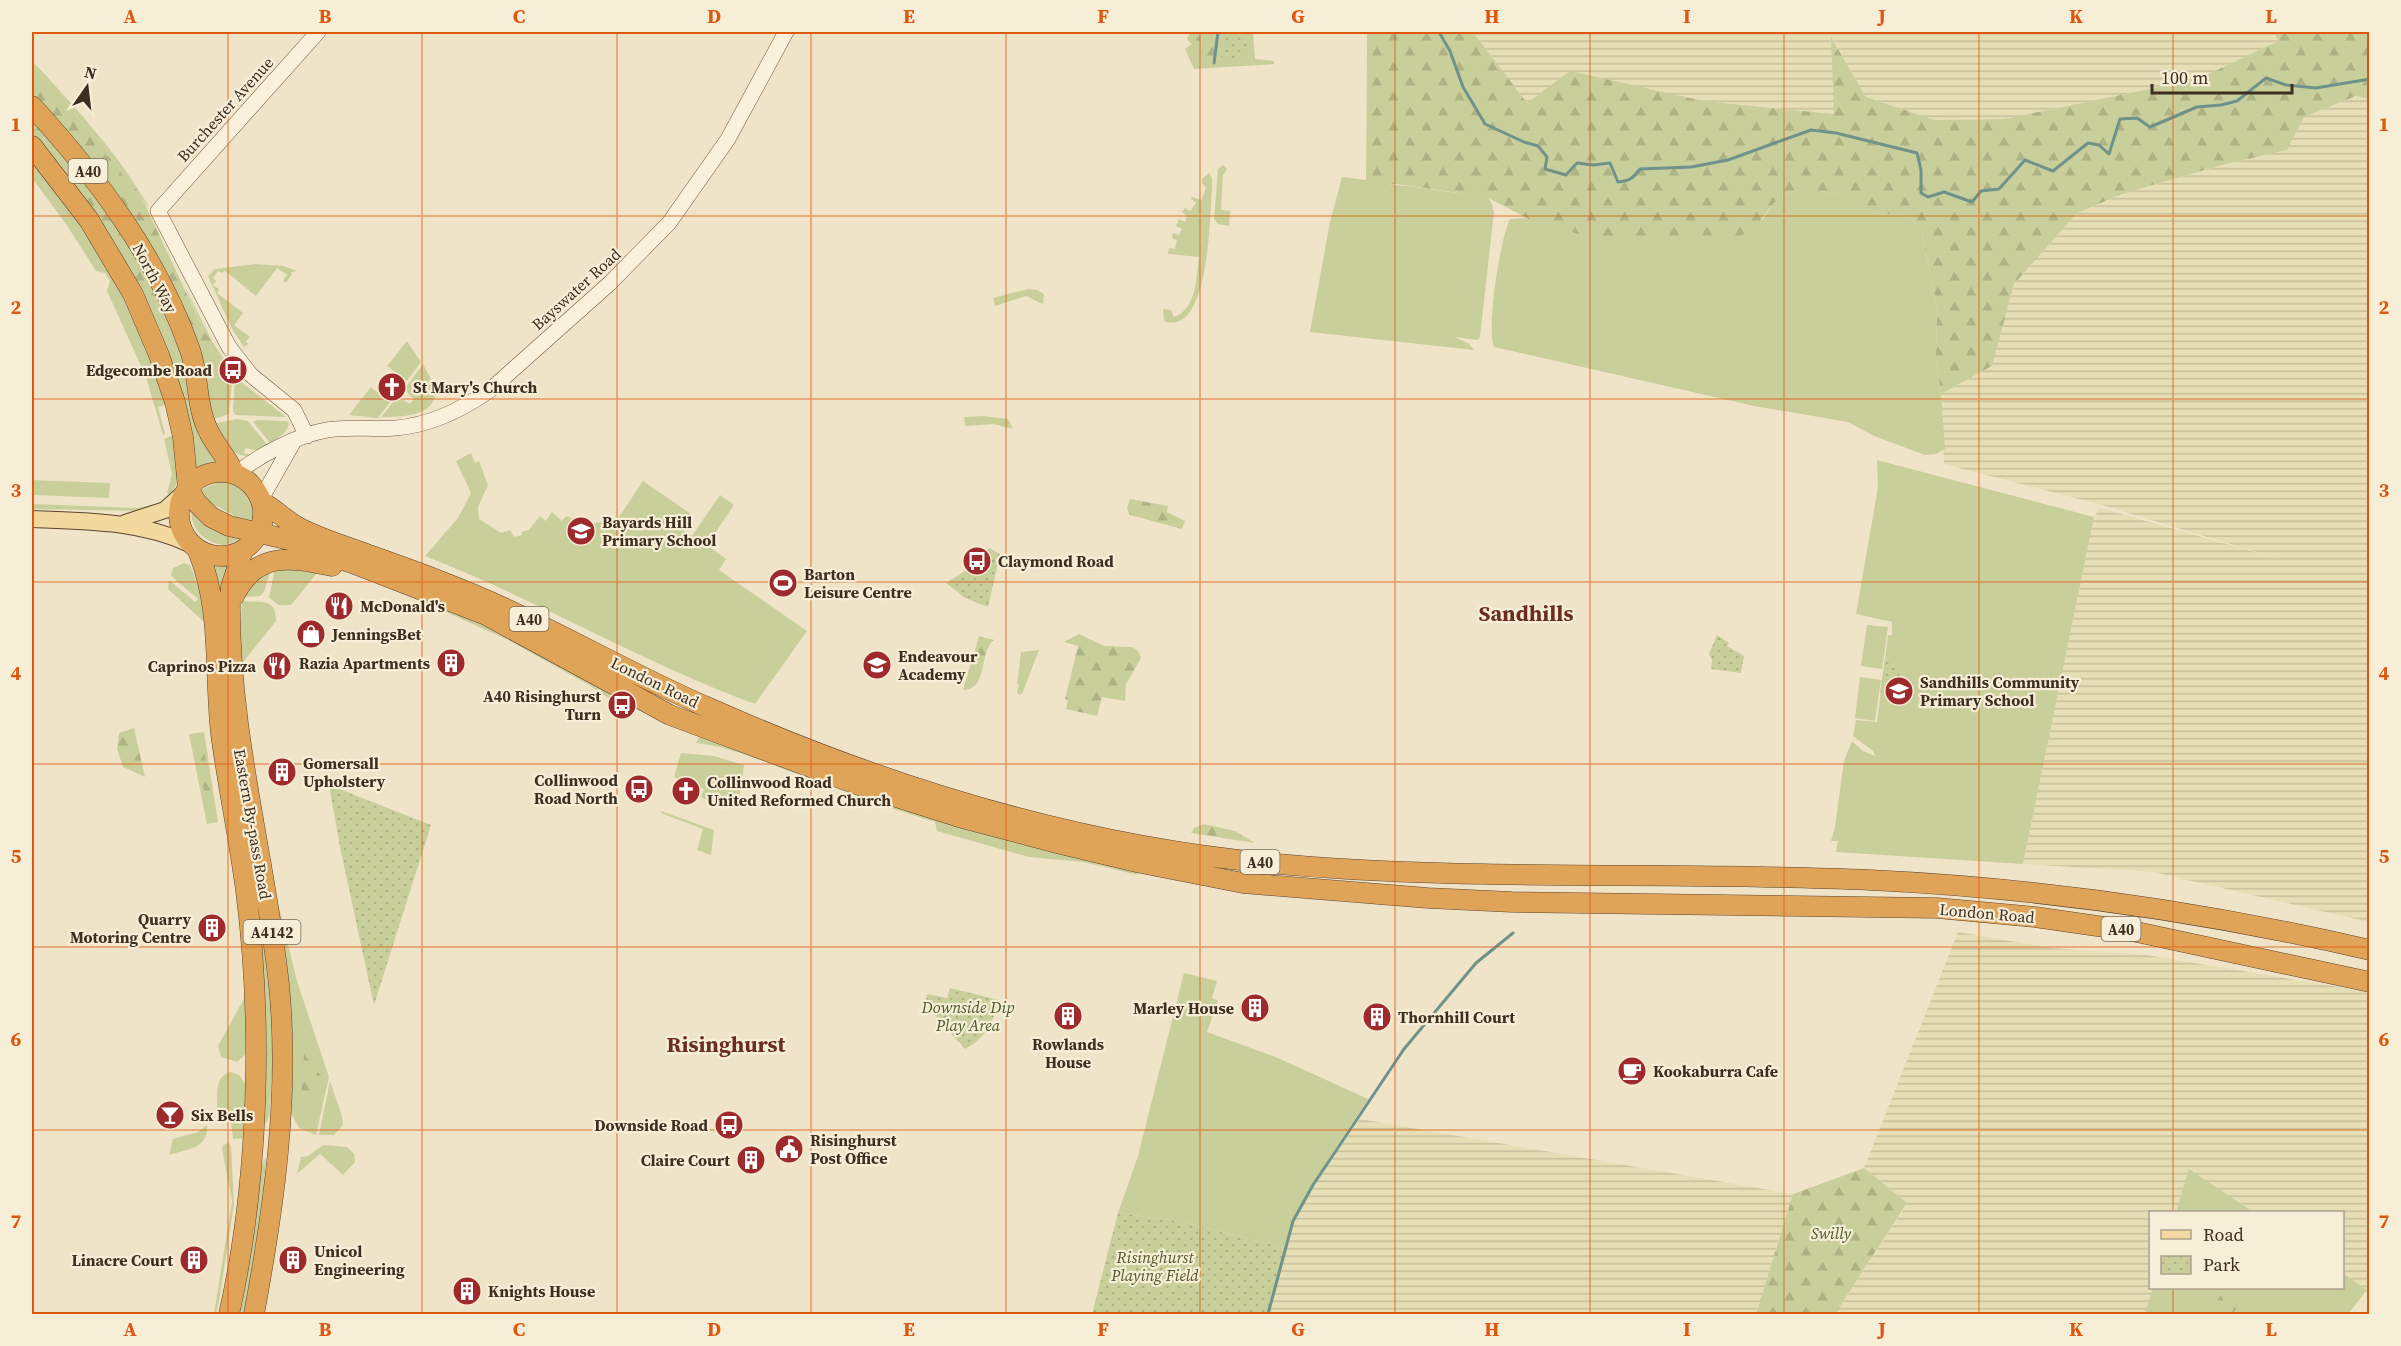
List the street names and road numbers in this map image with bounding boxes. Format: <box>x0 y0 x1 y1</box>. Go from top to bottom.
street label: Burchester Avenue <box>172 52 278 166</box>
road number: A40 <box>68 159 107 183</box>
street label: North Way <box>127 239 183 317</box>
street label: Bayswater Road <box>527 243 625 335</box>
road number: A40 <box>510 607 548 631</box>
street label: London Road <box>607 651 703 713</box>
street label: Eastern By-pass Road <box>229 747 277 901</box>
road number: A40 <box>1240 850 1280 874</box>
street label: London Road <box>1938 898 2036 928</box>
road number: A40 <box>2102 917 2140 941</box>
road number: A4142 <box>244 920 300 944</box>

